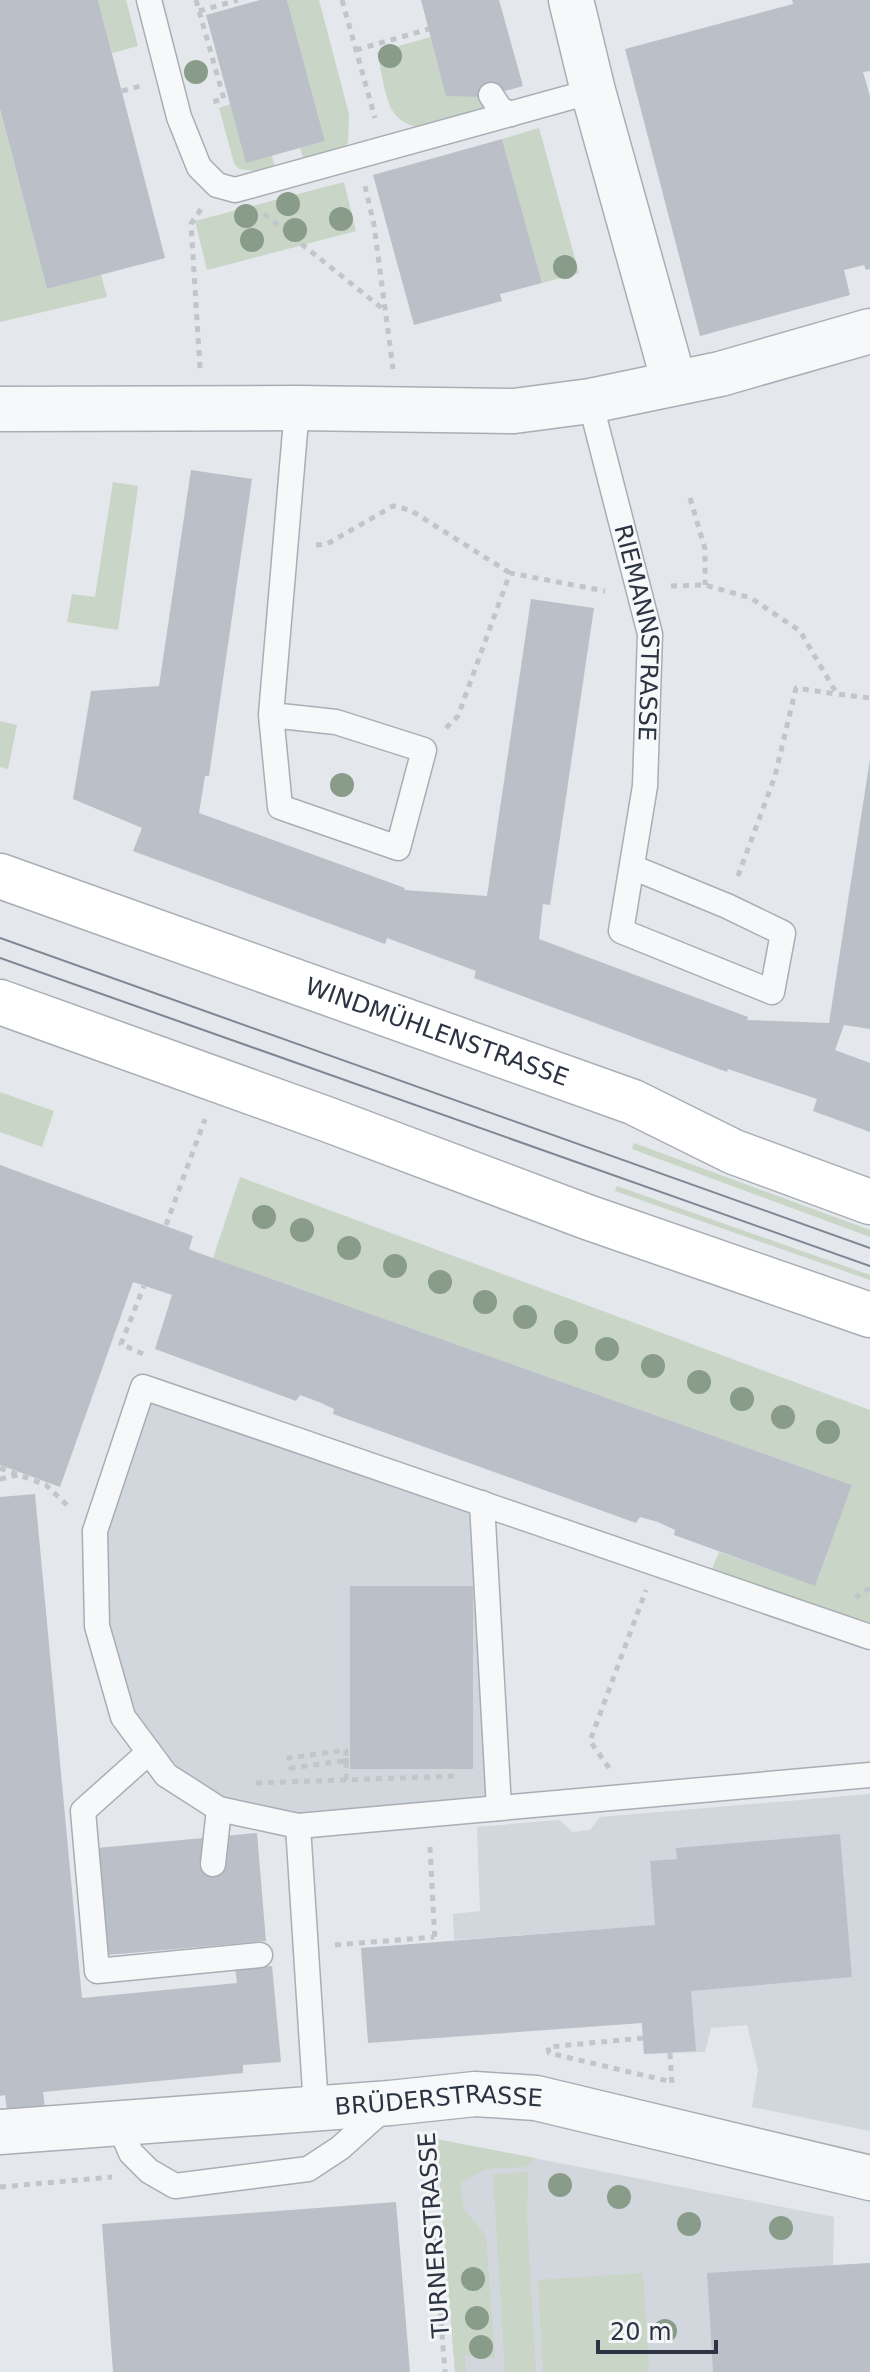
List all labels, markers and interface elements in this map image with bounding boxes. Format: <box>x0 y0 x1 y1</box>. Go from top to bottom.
street label: RIEMANNSTRASSE <box>608 522 664 742</box>
street label: WINDMÜHLENSTRASSE <box>301 972 572 1092</box>
street label: BRÜDERSTRASSE <box>334 2079 544 2121</box>
street label: TURNERSTRASSE <box>413 2131 455 2340</box>
scale bar <box>598 2304 716 2354</box>
text: 20 m <box>610 2318 672 2346</box>

